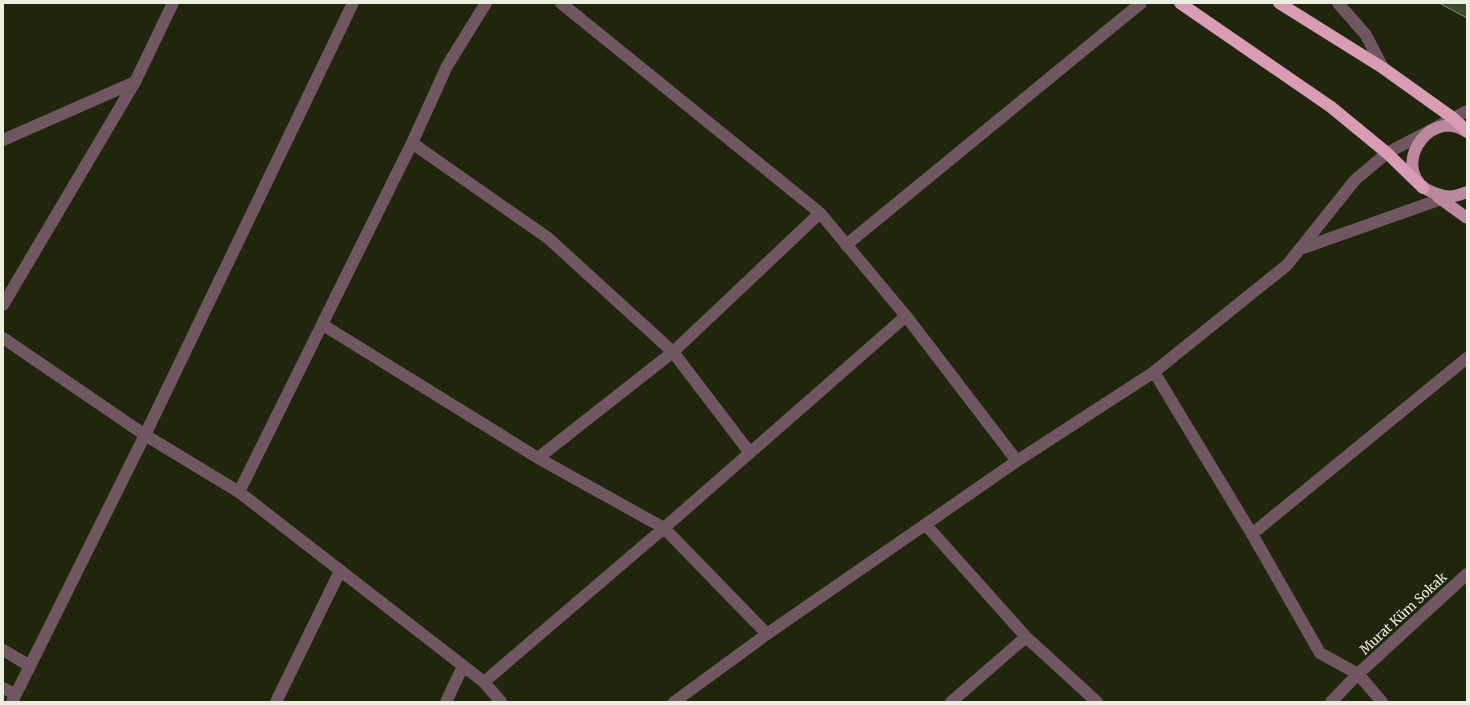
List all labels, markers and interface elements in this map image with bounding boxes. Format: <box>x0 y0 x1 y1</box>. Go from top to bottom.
street label: Murat Küm Sokak <box>1356 568 1451 658</box>

